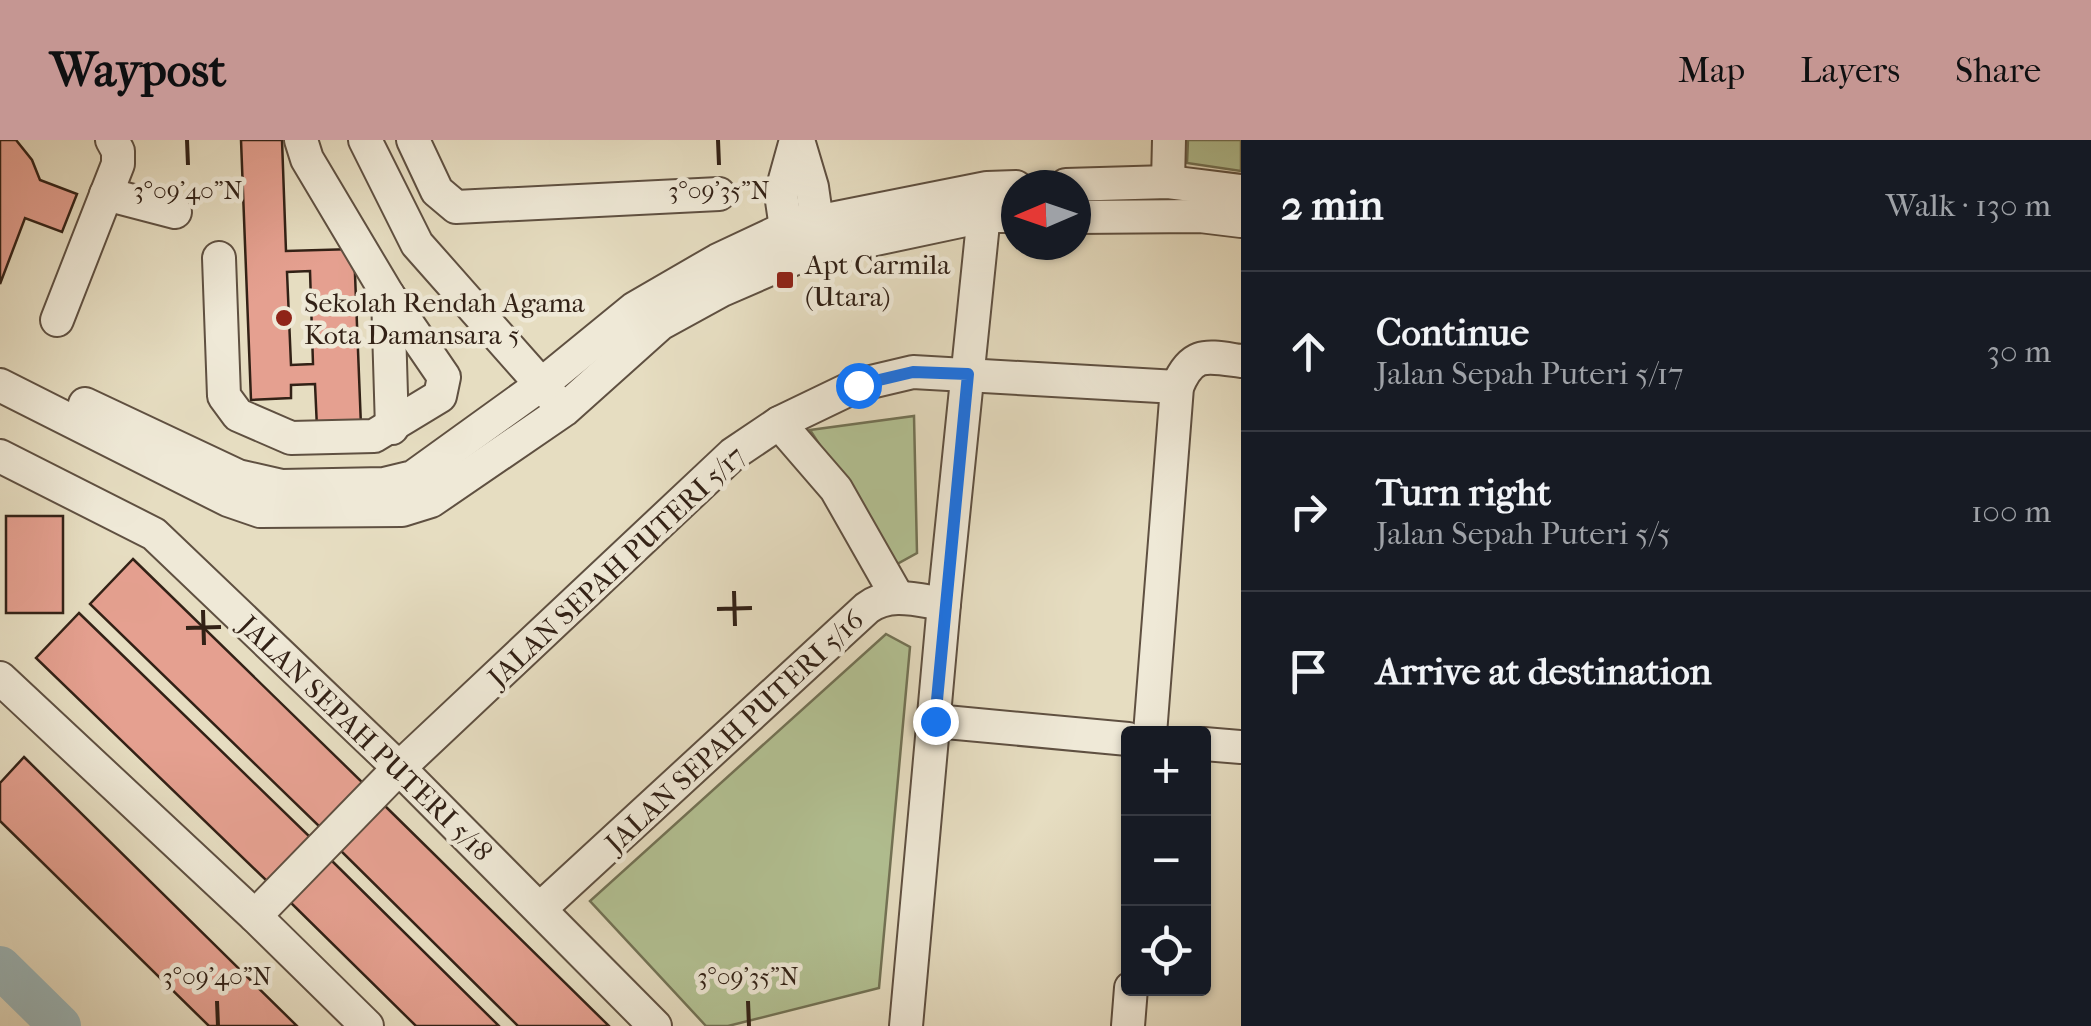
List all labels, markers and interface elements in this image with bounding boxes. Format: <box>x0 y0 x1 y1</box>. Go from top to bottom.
text: Waypost <box>50 42 226 98</box>
text: Map <box>1678 50 1745 91</box>
text: Layers <box>1800 50 1900 91</box>
text: Share <box>1955 50 2041 91</box>
north arrow <box>1001 170 1091 260</box>
text: 3°09'40"N <box>134 176 242 205</box>
text: 3°09'35"N <box>668 176 770 205</box>
text: 2 min <box>1281 181 1383 230</box>
text: Walk · 130 m <box>1886 187 2051 224</box>
place label: Apt Carmila (Utara) <box>804 248 951 313</box>
marker: Apt Carmila (Utara) <box>774 269 796 291</box>
place label: Sekolah Rendah Agama Kota Damansara 5 <box>304 286 586 351</box>
marker: Sekolah Rendah Agama Kota Damansara 5 <box>273 307 295 329</box>
text: Continue <box>1376 310 1529 355</box>
icon: ahead <box>1281 324 1336 379</box>
text: 30 m <box>1987 333 2051 370</box>
text: Jalan Sepah Puteri 5/17 <box>1376 355 1684 392</box>
route start <box>836 363 882 409</box>
street label: JALAN SEPAH PUTERI 5/17 <box>480 439 752 695</box>
text: Turn right <box>1376 470 1551 515</box>
icon: right <box>1281 484 1336 539</box>
text: 100 m <box>1971 493 2051 530</box>
text: Jalan Sepah Puteri 5/5 <box>1376 515 1671 552</box>
street label: JALAN SEPAH PUTERI 5/16 <box>597 603 871 861</box>
street label: JALAN SEPAH PUTERI 5/18 <box>231 607 499 868</box>
icon: arrive <box>1281 644 1336 699</box>
text: Arrive at destination <box>1376 649 1712 694</box>
route end <box>913 699 959 745</box>
map controls <box>1121 726 1211 996</box>
button: + <box>1121 726 1211 816</box>
button: − <box>1121 816 1211 906</box>
button: locate <box>1121 906 1211 996</box>
text: 3°09'40"N <box>163 962 271 991</box>
text: 3°09'35"N <box>697 962 799 991</box>

